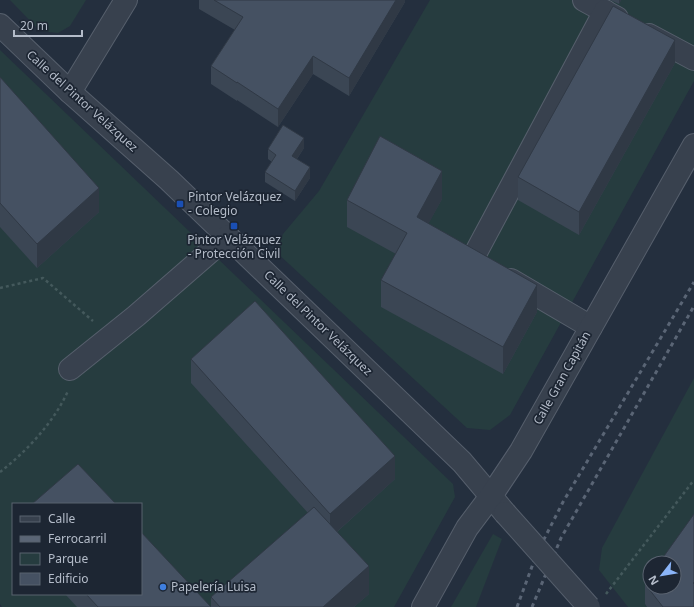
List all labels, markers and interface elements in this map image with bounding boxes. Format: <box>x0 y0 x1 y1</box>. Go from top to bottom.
scale bar <box>14 12 82 38</box>
text: 20 m <box>20 17 48 34</box>
street label: Calle del Pintor Velázquez <box>23 46 142 156</box>
place label: Pintor Velázquez - Colegio <box>188 188 282 219</box>
marker: Pintor Velázquez - Colegio <box>175 199 185 209</box>
marker: Pintor Velázquez - Protección Civil <box>229 221 239 231</box>
place label: Pintor Velázquez - Protección Civil <box>187 231 281 262</box>
street label: Calle del Pintor Velázquez <box>260 266 376 379</box>
street label: Calle Gran Capitán <box>529 328 594 428</box>
legend <box>12 503 142 595</box>
text: Calle <box>48 510 76 527</box>
text: Ferrocarril <box>48 530 107 547</box>
text: Parque <box>48 550 89 567</box>
north arrow <box>642 555 682 595</box>
text: Edificio <box>48 570 89 587</box>
text: N <box>644 573 662 588</box>
place label: Papelería Luisa <box>171 578 256 595</box>
marker: Papelería Luisa <box>158 582 168 592</box>

